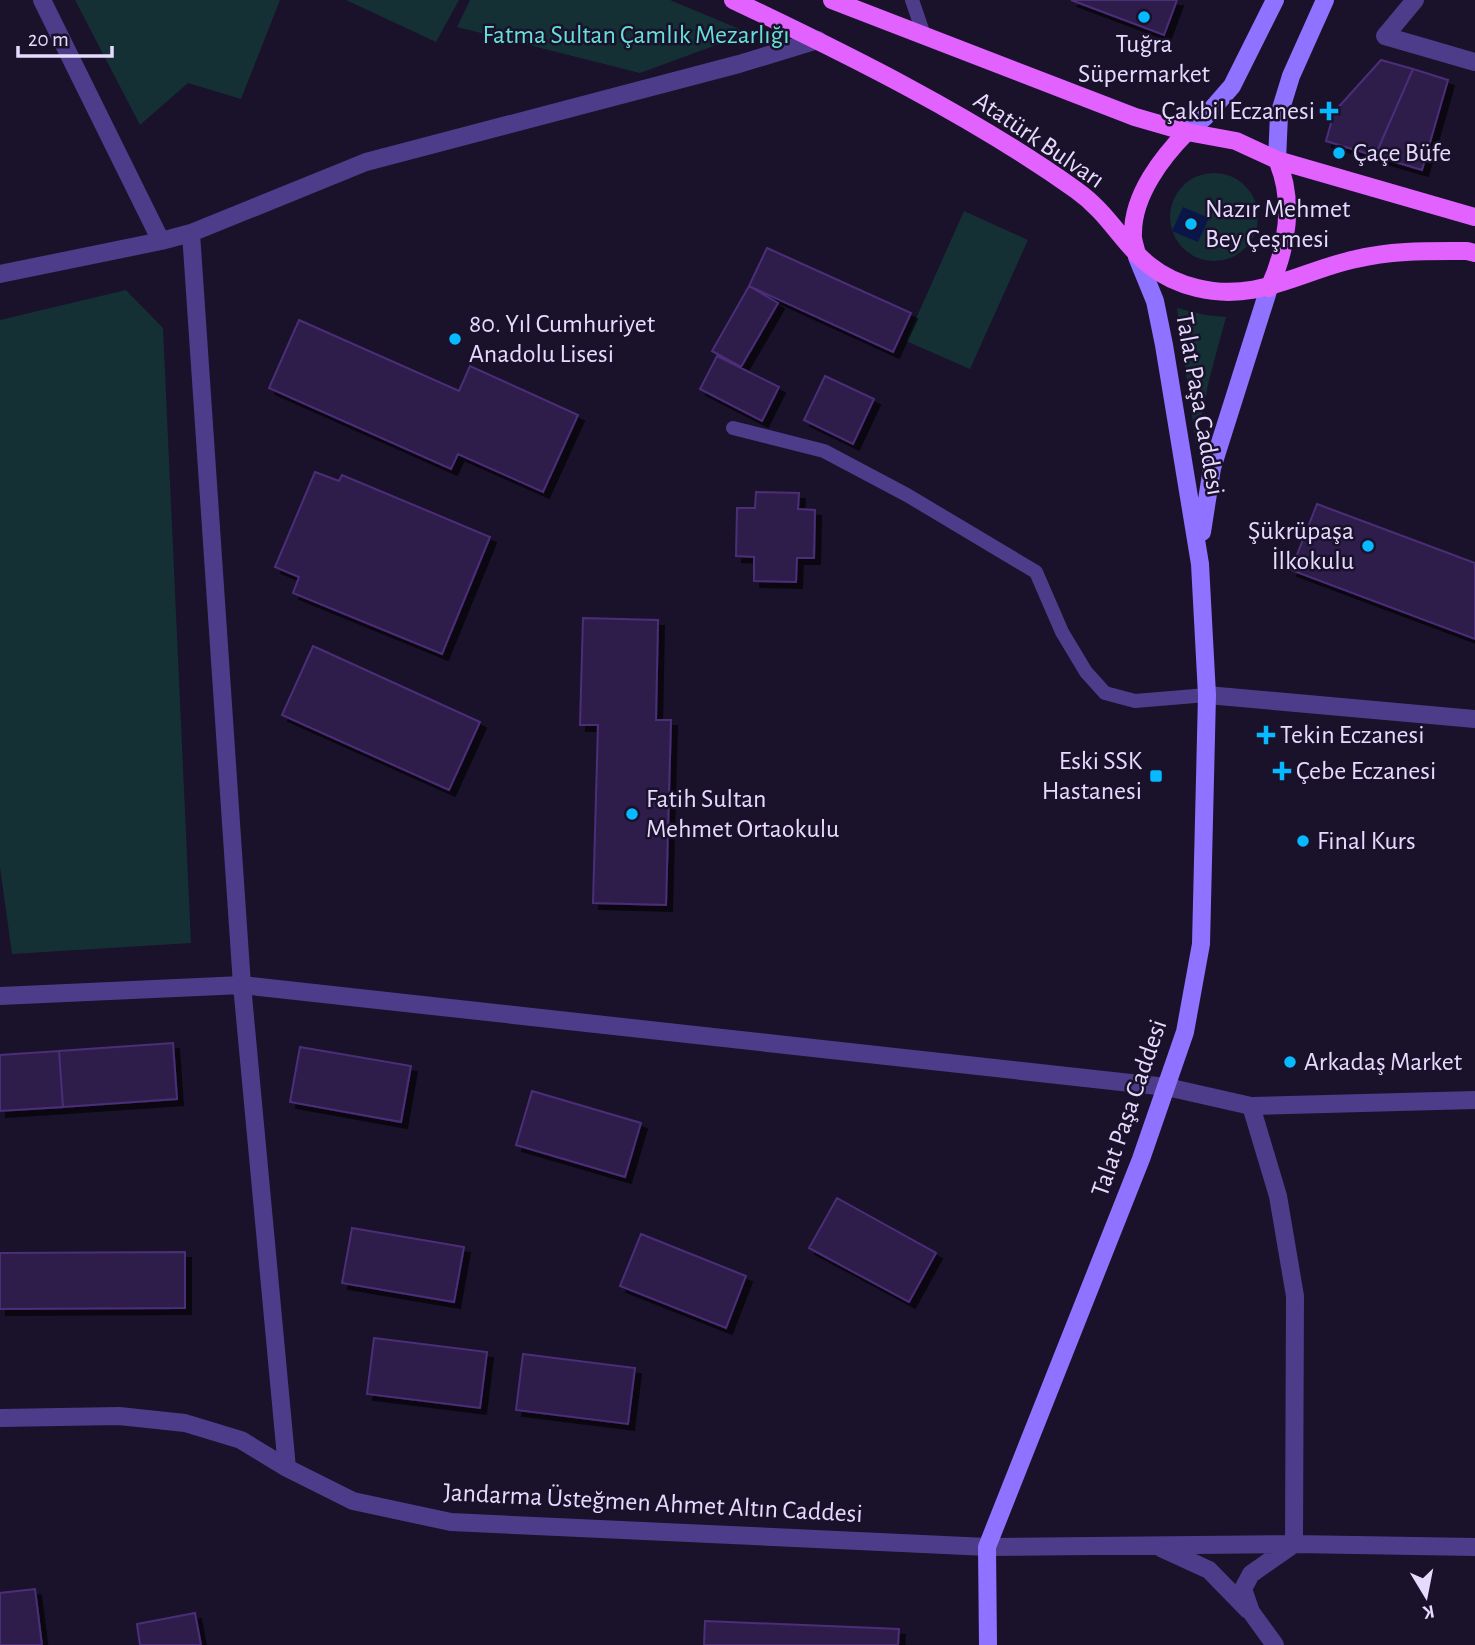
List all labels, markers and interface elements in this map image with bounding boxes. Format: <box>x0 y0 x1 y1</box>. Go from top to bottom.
marker: Tuğra Süpermarket <box>1136 9 1152 25</box>
scale bar <box>18 14 112 58</box>
park label: Fatma Sultan Çamlık Mezarlığı <box>482 22 790 48</box>
text: 20 m <box>28 29 69 50</box>
place label: Tuğra Süpermarket <box>1078 31 1210 87</box>
street label: Atatürk Bulvarı <box>969 87 1109 193</box>
place label: Çakbil Eczanesi <box>1162 98 1315 124</box>
marker: Çakbil Eczanesi <box>1321 103 1337 119</box>
place label: Çaçe Büfe <box>1353 140 1451 166</box>
marker: Çaçe Büfe <box>1331 145 1347 161</box>
place label: Nazır Mehmet Bey Çeşmesi <box>1205 196 1350 252</box>
marker: Nazır Mehmet Bey Çeşmesi <box>1183 216 1199 232</box>
place label: 80. Yıl Cumhuriyet Anadolu Lisesi <box>469 311 655 367</box>
street label: Talat Paşa Caddesi <box>1171 311 1229 497</box>
marker: 80. Yıl Cumhuriyet Anadolu Lisesi <box>447 331 463 347</box>
place label: Şükrüpaşa İlkokulu <box>1248 518 1354 574</box>
marker: Şükrüpaşa İlkokulu <box>1360 538 1376 554</box>
place label: Tekin Eczanesi <box>1280 722 1425 748</box>
marker: Tekin Eczanesi <box>1258 727 1274 743</box>
place label: Eski SSK Hastanesi <box>1042 748 1143 804</box>
place label: Çebe Eczanesi <box>1296 758 1436 784</box>
marker: Çebe Eczanesi <box>1274 763 1290 779</box>
marker: Eski SSK Hastanesi <box>1148 768 1164 784</box>
place label: Fatih Sultan Mehmet Ortaokulu <box>646 786 839 842</box>
marker: Fatih Sultan Mehmet Ortaokulu <box>624 806 640 822</box>
place label: Final Kurs <box>1317 828 1416 854</box>
marker: Final Kurs <box>1295 833 1311 849</box>
street label: Talat Paşa Caddesi <box>1087 1016 1171 1200</box>
place label: Arkadaş Market <box>1304 1049 1462 1075</box>
marker: Arkadaş Market <box>1282 1054 1298 1070</box>
street label: Jandarma Üsteğmen Ahmet Altın Caddesi <box>443 1478 863 1527</box>
north arrow <box>1391 1561 1461 1631</box>
text: K <box>1421 1601 1436 1622</box>

